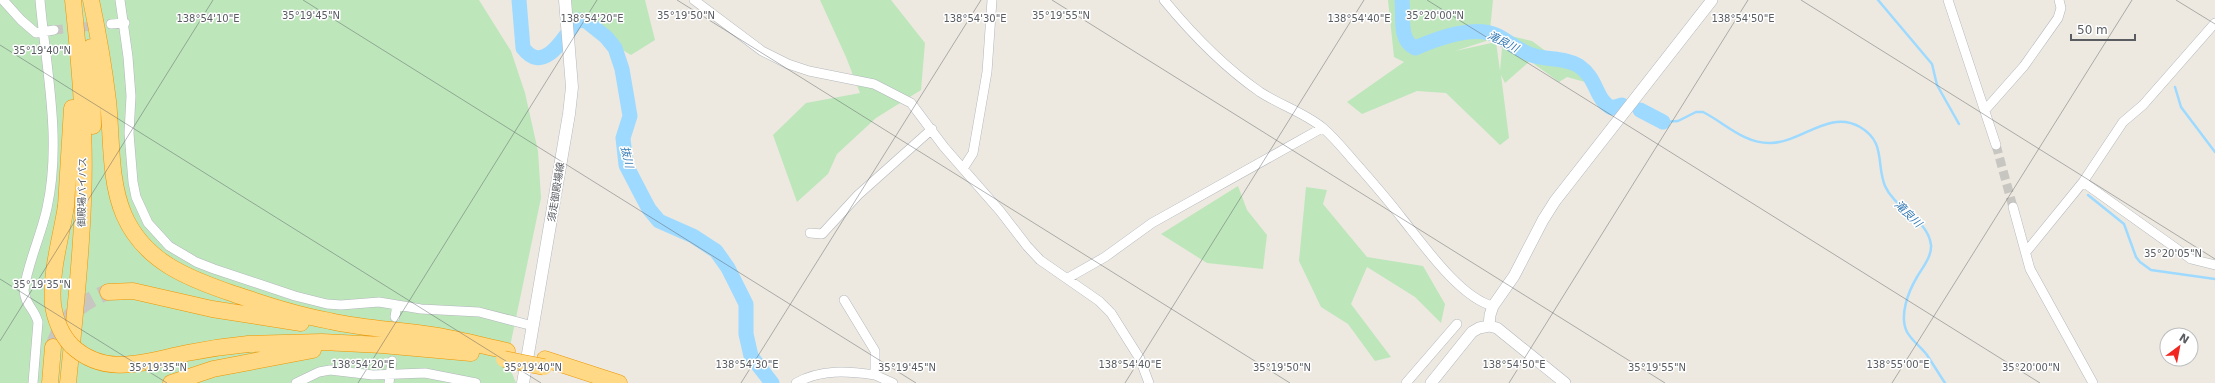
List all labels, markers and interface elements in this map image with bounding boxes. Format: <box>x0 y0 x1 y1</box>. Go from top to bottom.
text: 35°19'45"N <box>282 10 340 21</box>
text: 35°19'50"N <box>657 10 715 21</box>
text: 35°19'55"N <box>1032 10 1090 21</box>
text: 35°20'00"N <box>1406 10 1464 21</box>
text: 138°54'10"E <box>176 13 240 24</box>
text: 138°54'20"E <box>560 13 624 24</box>
text: 138°54'30"E <box>943 13 1007 24</box>
text: 138°54'40"E <box>1327 13 1391 24</box>
text: 138°54'50"E <box>1711 13 1775 24</box>
scale bar <box>2071 16 2135 42</box>
text: 50 m <box>2077 23 2108 37</box>
water label: 滝良川 <box>1485 29 1522 56</box>
text: 35°19'40"N <box>13 45 71 56</box>
water label: 抜川 <box>618 145 636 170</box>
street label: 御殿場バイパス <box>76 157 88 227</box>
street label: 須走御殿場線 <box>546 162 566 222</box>
water label: 滝良川 <box>1892 198 1925 231</box>
text: 35°20'05"N <box>2144 248 2202 259</box>
text: 35°19'35"N <box>13 279 71 290</box>
north arrow <box>2159 327 2199 367</box>
text: N <box>2177 331 2191 347</box>
text: 138°54'20"E <box>331 359 395 370</box>
text: 138°54'30"E <box>715 359 779 370</box>
text: 138°54'40"E <box>1098 359 1162 370</box>
text: 138°54'50"E <box>1482 359 1546 370</box>
text: 138°55'00"E <box>1866 359 1930 370</box>
text: 35°19'35"N <box>129 362 187 373</box>
text: 35°19'40"N <box>504 362 562 373</box>
text: 35°19'45"N <box>878 362 936 373</box>
text: 35°19'50"N <box>1253 362 1311 373</box>
text: 35°19'55"N <box>1628 362 1686 373</box>
text: 35°20'00"N <box>2002 362 2060 373</box>

